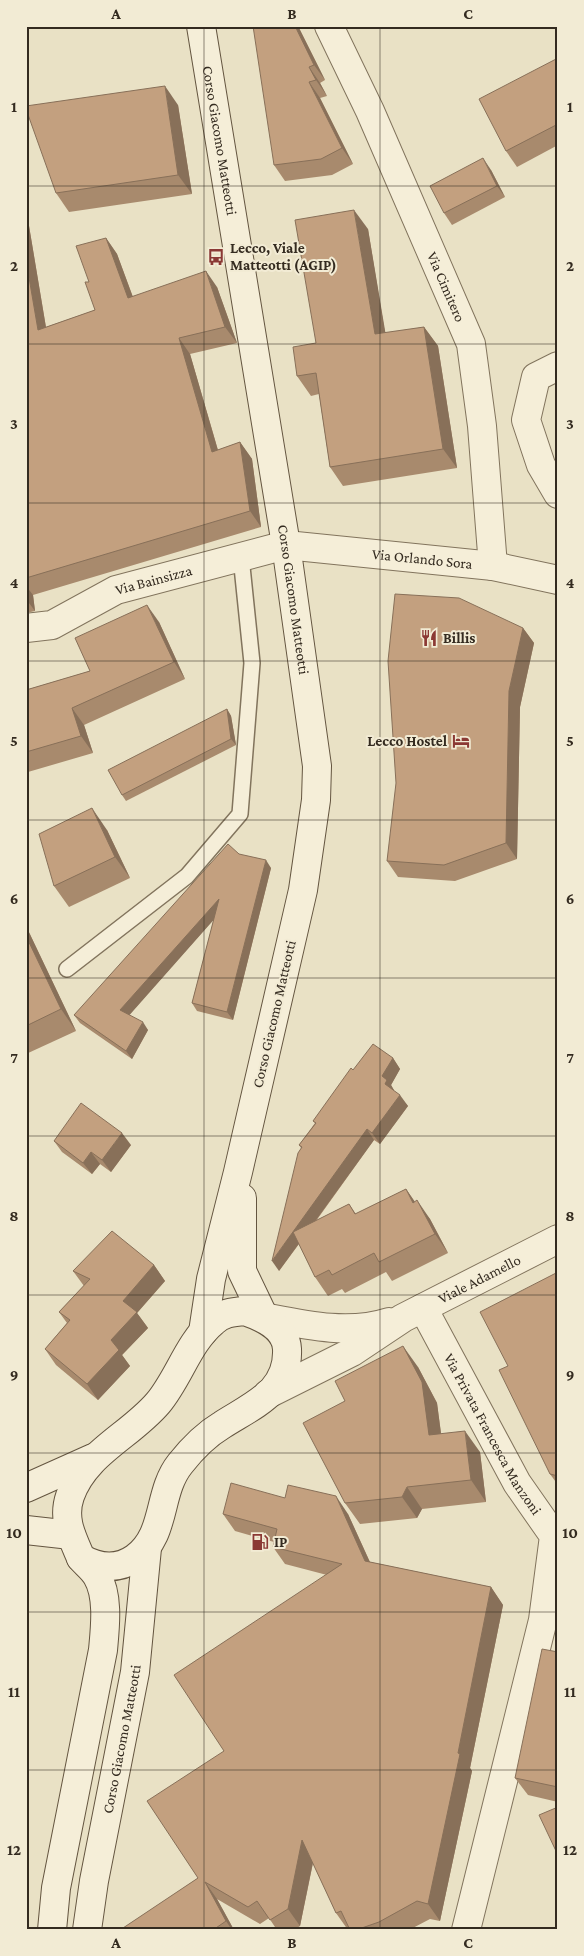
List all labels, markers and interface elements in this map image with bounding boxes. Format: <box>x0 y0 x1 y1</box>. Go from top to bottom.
text: A <box>110 5 121 22</box>
text: B <box>287 5 297 22</box>
text: C <box>463 5 473 22</box>
street label: Corso Giacomo Matteotti <box>200 65 240 216</box>
text: 1 <box>11 98 17 115</box>
text: 1 <box>567 98 573 115</box>
place label: Lecco, Viale Matteotti (AGIP) <box>230 240 337 274</box>
bus stop icon: Lecco, Viale Matteotti (AGIP) <box>206 247 226 267</box>
street label: Via Cimitero <box>424 249 468 324</box>
text: 2 <box>10 257 18 274</box>
text: 2 <box>566 257 574 274</box>
text: 3 <box>10 415 18 432</box>
text: 3 <box>566 415 574 432</box>
street label: Corso Giacomo Matteotti <box>275 523 312 676</box>
street label: Via Orlando Sora <box>371 546 473 572</box>
street label: Via Bainsizza <box>114 562 194 598</box>
text: 4 <box>10 574 19 591</box>
text: 4 <box>566 574 575 591</box>
restaurant icon: Billis <box>419 628 439 648</box>
place label: Billis <box>443 630 475 646</box>
hotel icon: Lecco Hostel <box>451 731 471 751</box>
text: 5 <box>10 732 18 749</box>
text: 5 <box>566 732 574 749</box>
place label: Lecco Hostel <box>367 733 448 749</box>
text: 6 <box>10 890 18 907</box>
text: 6 <box>566 890 574 907</box>
street label: Corso Giacomo Matteotti <box>249 939 299 1089</box>
text: 7 <box>10 1049 18 1066</box>
text: 7 <box>566 1049 574 1066</box>
text: 8 <box>9 1207 19 1224</box>
text: 8 <box>565 1207 575 1224</box>
street label: Viale Adamello <box>436 1251 523 1307</box>
street label: Via Privata Francesca Manzoni <box>441 1351 545 1518</box>
text: 9 <box>10 1366 18 1383</box>
text: 9 <box>566 1366 574 1383</box>
text: 10 <box>6 1524 22 1541</box>
text: 10 <box>562 1524 578 1541</box>
fuel station icon: IP <box>250 1532 270 1552</box>
place label: IP <box>274 1534 287 1550</box>
street label: Corso Giacomo Matteotti <box>99 1664 144 1815</box>
text: 11 <box>8 1683 20 1700</box>
text: 11 <box>564 1683 576 1700</box>
text: 12 <box>7 1841 21 1858</box>
text: 12 <box>563 1841 577 1858</box>
text: A <box>110 1934 121 1951</box>
text: B <box>287 1934 297 1951</box>
text: C <box>463 1934 473 1951</box>

